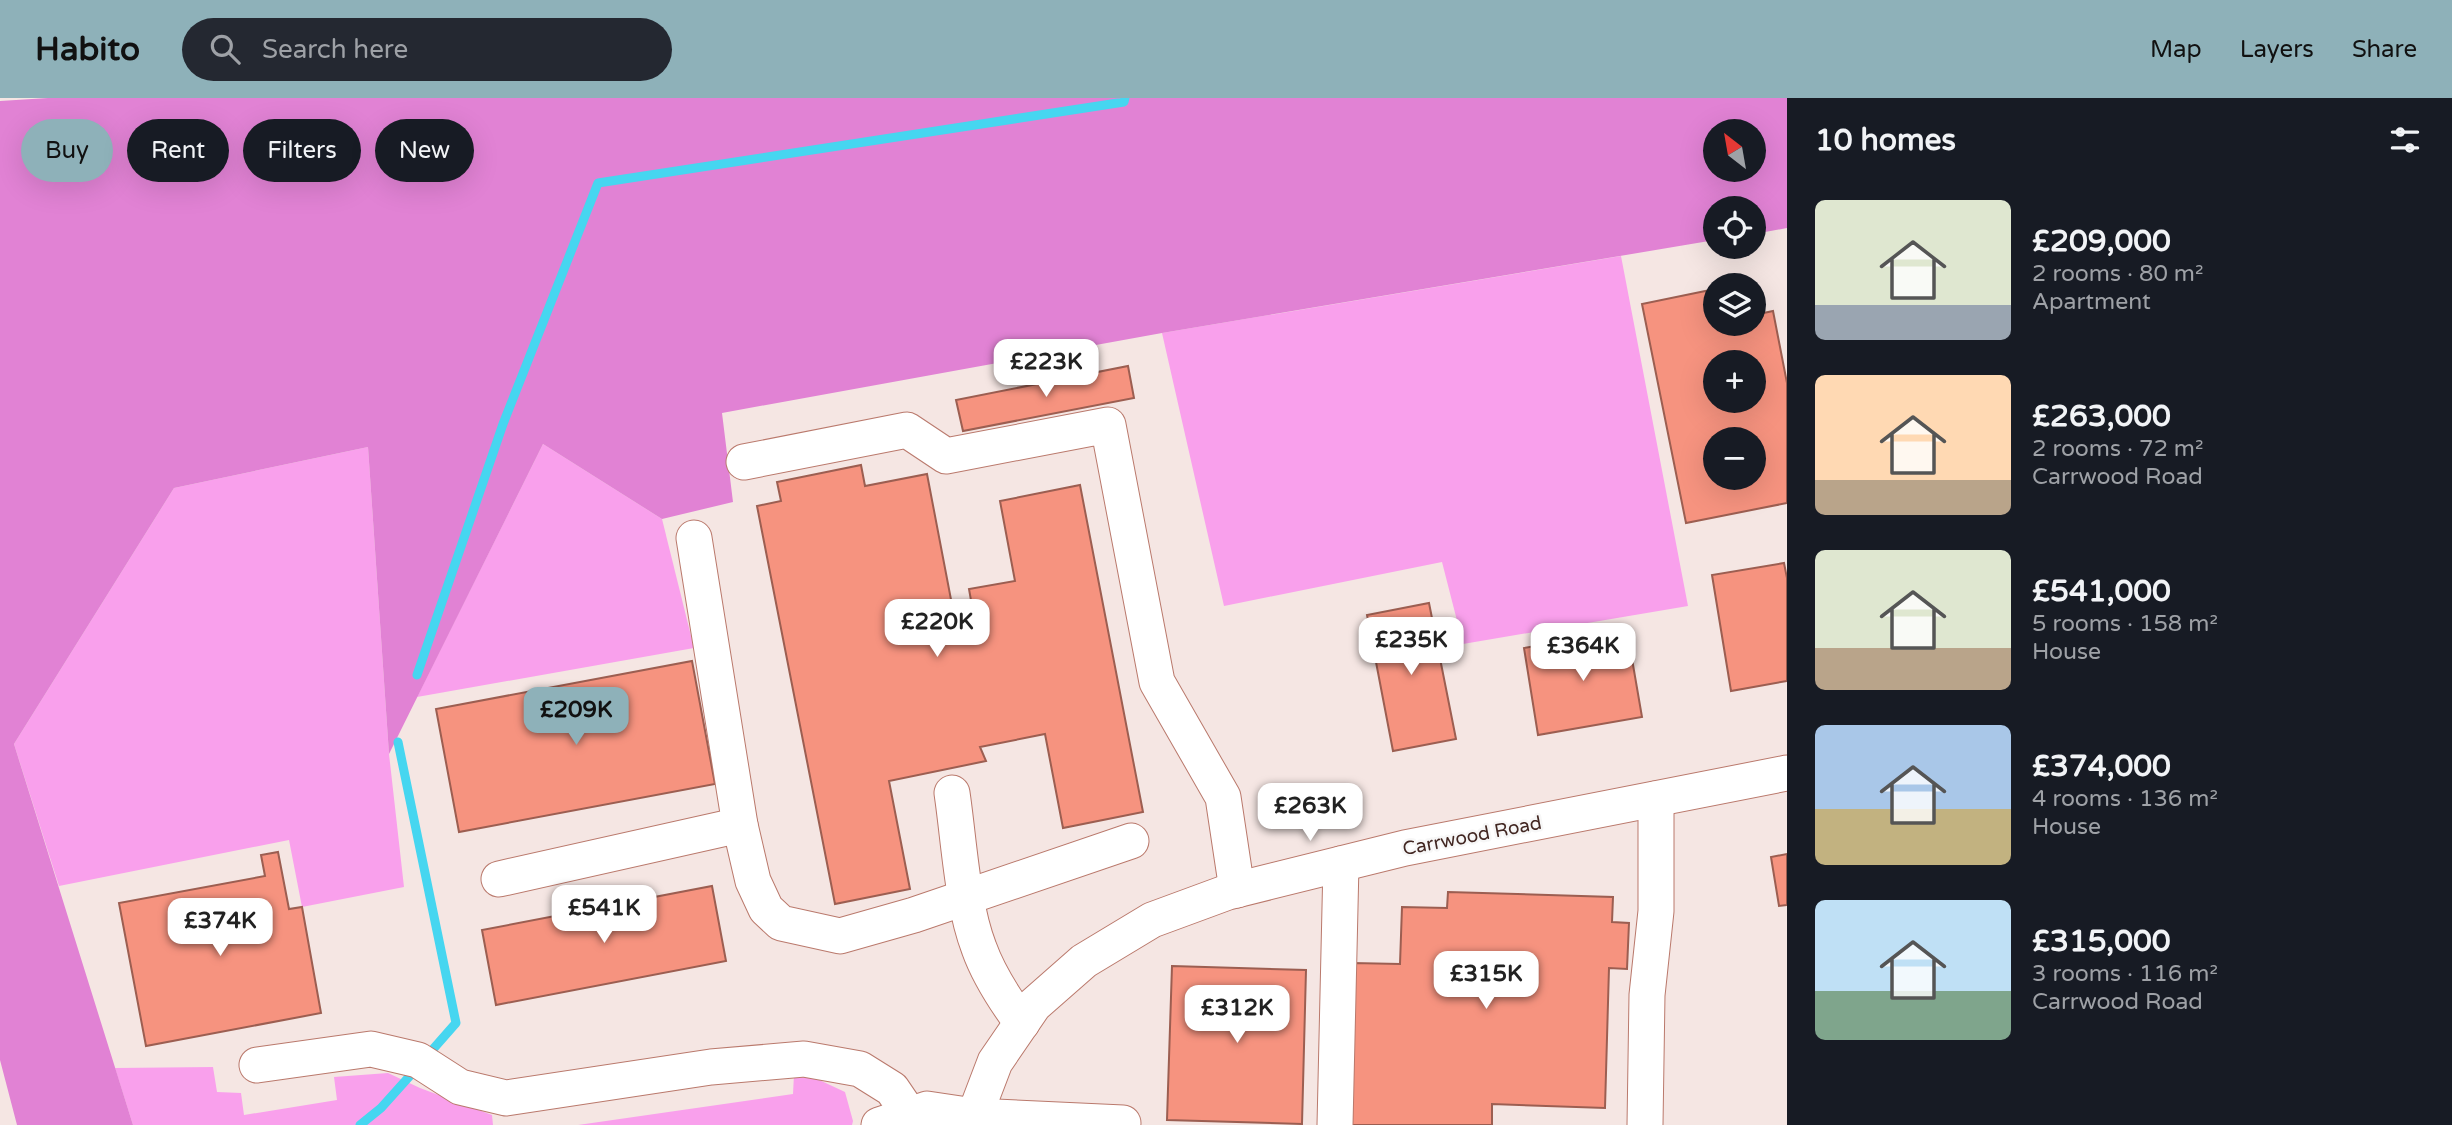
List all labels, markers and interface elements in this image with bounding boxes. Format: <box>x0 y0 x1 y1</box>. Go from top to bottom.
search box <box>182 18 672 81</box>
text: Habito <box>35 30 140 69</box>
icon: search <box>206 30 244 68</box>
text: Search here <box>262 34 408 65</box>
text: Map <box>2150 35 2202 64</box>
text: Layers <box>2240 35 2314 64</box>
text: Share <box>2352 35 2417 64</box>
chip: Buy <box>21 119 113 182</box>
chip: Rent <box>127 119 229 182</box>
chip: Filters <box>243 119 361 182</box>
chip: New <box>375 119 474 182</box>
north arrow <box>1703 119 1766 182</box>
map controls <box>1703 119 1766 490</box>
icon: filters <box>2386 121 2424 159</box>
text: 10 homes <box>1815 122 1956 159</box>
button: locate <box>1703 196 1766 259</box>
text: £209,000 <box>2032 223 2171 260</box>
icon: home <box>1871 228 1955 312</box>
text: 2 rooms · 80 m² <box>2032 260 2203 288</box>
button: layers <box>1703 273 1766 336</box>
text: Apartment <box>2032 288 2151 316</box>
pin: £223K <box>997 340 1095 399</box>
text: £223K <box>1010 348 1082 376</box>
button: + <box>1703 350 1766 413</box>
text: £263,000 <box>2032 398 2171 435</box>
icon: home <box>1871 403 1955 487</box>
button: − <box>1703 427 1766 490</box>
text: 2 rooms · 72 m² <box>2032 435 2203 463</box>
text: Carrwood Road <box>2032 463 2203 491</box>
text: £541,000 <box>2032 573 2171 610</box>
icon: home <box>1871 578 1955 662</box>
pin: £220K <box>888 600 986 659</box>
text: £220K <box>901 608 973 636</box>
text: 5 rooms · 158 m² <box>2032 610 2218 638</box>
pin: £235K <box>1362 618 1460 677</box>
pin: £364K <box>1534 624 1632 683</box>
text: £235K <box>1375 626 1447 654</box>
text: £364K <box>1547 632 1619 660</box>
text: House <box>2032 638 2101 666</box>
pin: £209K <box>527 688 625 747</box>
text: £209K <box>540 696 612 724</box>
text: £374,000 <box>2032 748 2171 785</box>
icon: home <box>1871 753 1955 837</box>
pin: £263K <box>1261 784 1359 843</box>
text: 4 rooms · 136 m² <box>2032 785 2218 813</box>
text: £263K <box>1274 792 1346 820</box>
street label: Carrwood Road <box>1401 812 1544 860</box>
text: House <box>2032 813 2101 841</box>
pin: £541K <box>555 886 653 945</box>
text: £541K <box>568 894 640 922</box>
pin: £374K <box>171 898 269 958</box>
text: £374K <box>184 907 256 935</box>
text: £315,000 <box>2032 923 2171 960</box>
icon: home <box>1871 928 1955 1012</box>
pin: £315K <box>1437 951 1535 1011</box>
text: £315K <box>1450 960 1522 988</box>
text: 3 rooms · 116 m² <box>2032 960 2218 988</box>
pin: £312K <box>1188 986 1286 1045</box>
text: Carrwood Road <box>2032 988 2203 1016</box>
text: £312K <box>1201 994 1273 1022</box>

